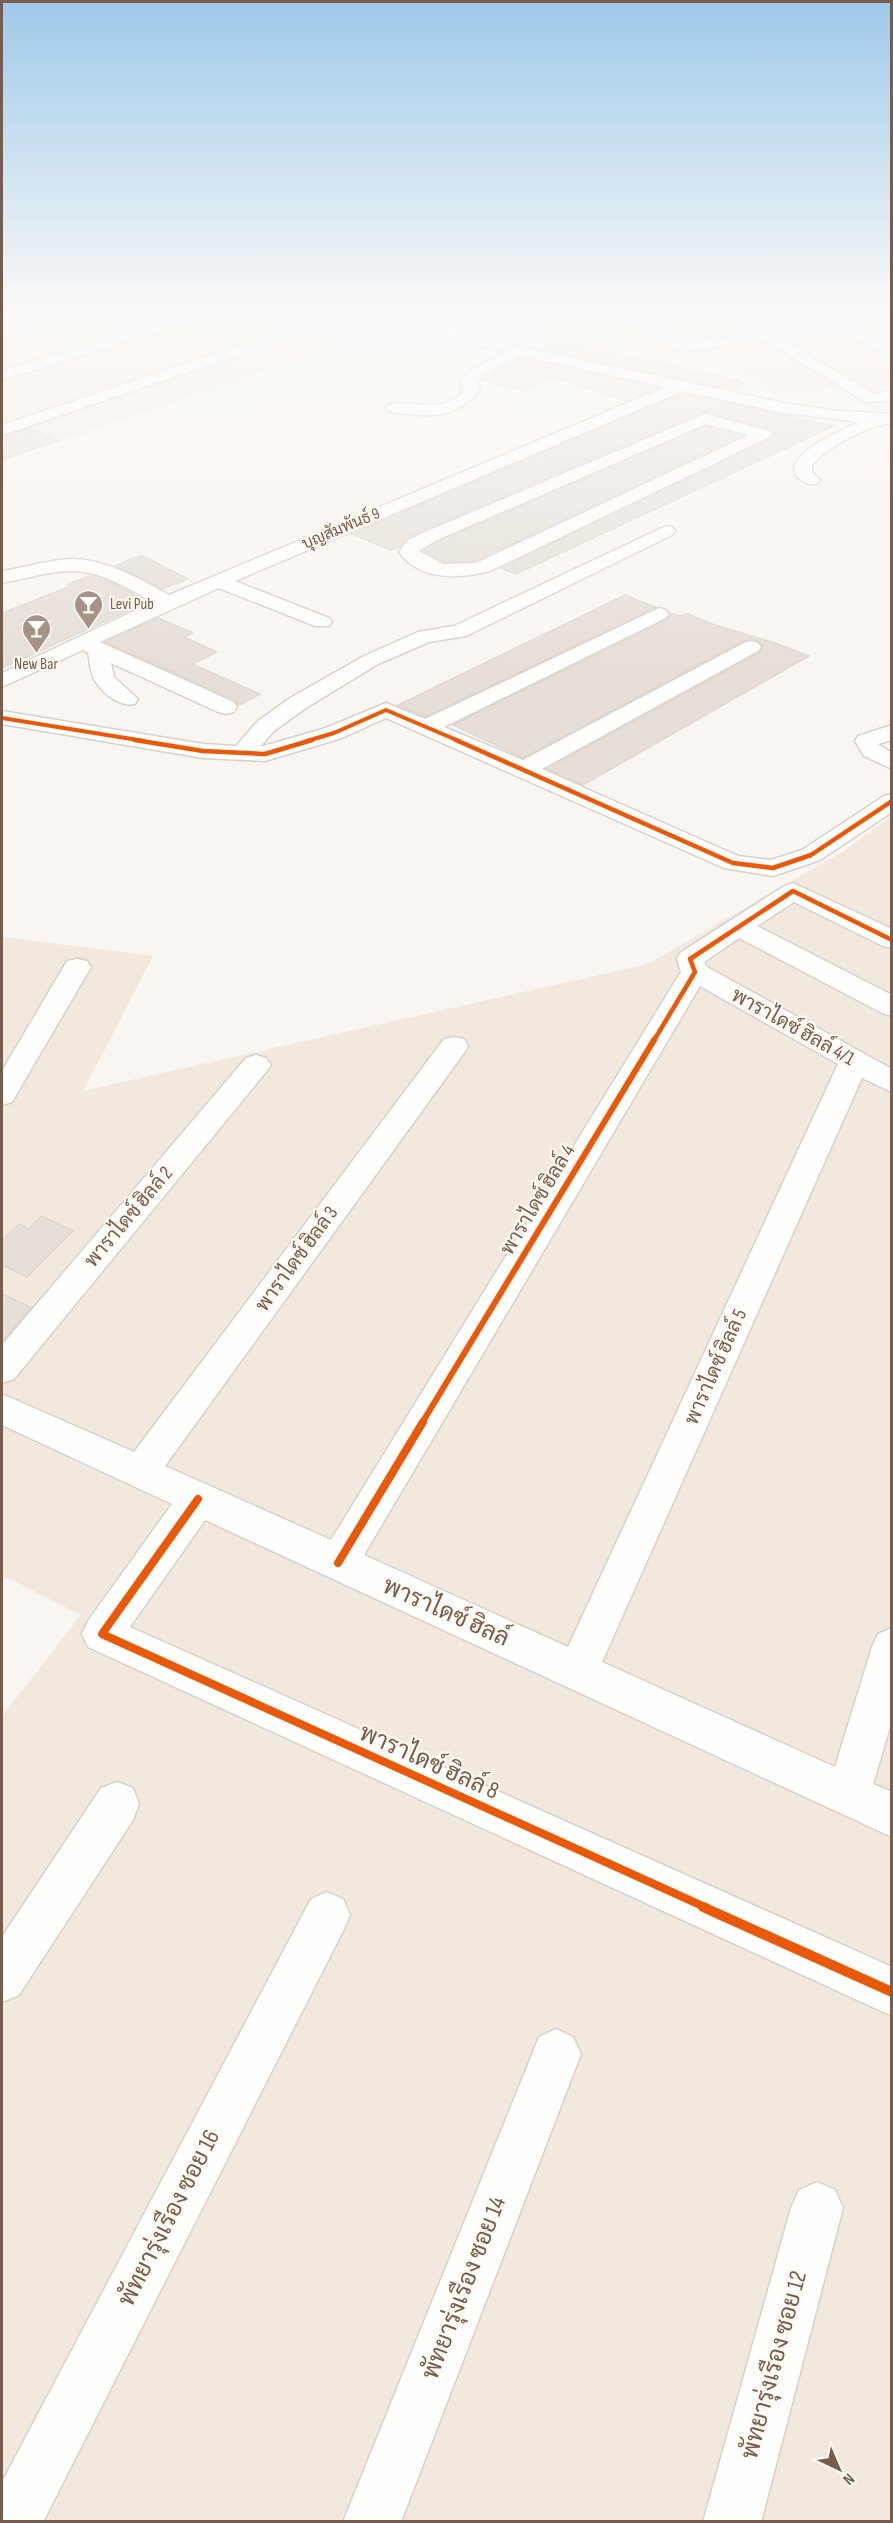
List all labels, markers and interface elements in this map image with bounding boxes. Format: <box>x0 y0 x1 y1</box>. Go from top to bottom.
street label: บุญสัมพันธ์ 9 <box>298 500 383 555</box>
bar icon: Levi Pub <box>73 588 105 630</box>
place label: Levi Pub <box>110 595 154 614</box>
bar icon: New Bar <box>20 612 52 654</box>
place label: New Bar <box>14 655 58 674</box>
street label: พาราไดซ์ ฮิลล์ 4/1 <box>727 981 860 1071</box>
street label: พาราไดซ์ ฮิลล์ 4 <box>493 1139 580 1260</box>
street label: พาราไดซ์ ฮิลล์ 2 <box>77 1160 178 1272</box>
street label: พาราไดซ์ ฮิลล์ 3 <box>248 1200 343 1316</box>
street label: พาราไดซ์ ฮิลล์ 5 <box>677 1304 752 1429</box>
street label: พาราไดซ์ ฮิลล์ <box>378 1569 515 1653</box>
street label: พาราไดซ์ ฮิลล์ 8 <box>355 1716 504 1806</box>
street label: พัทยารุ่งเรือง ซอย 16 <box>111 2124 227 2312</box>
street label: พัทยารุ่งเรือง ซอย 14 <box>415 2192 513 2384</box>
street label: พัทยารุ่งเรือง ซอย 12 <box>734 2267 814 2463</box>
north arrow <box>809 2439 869 2499</box>
text: N <box>839 2469 858 2489</box>

